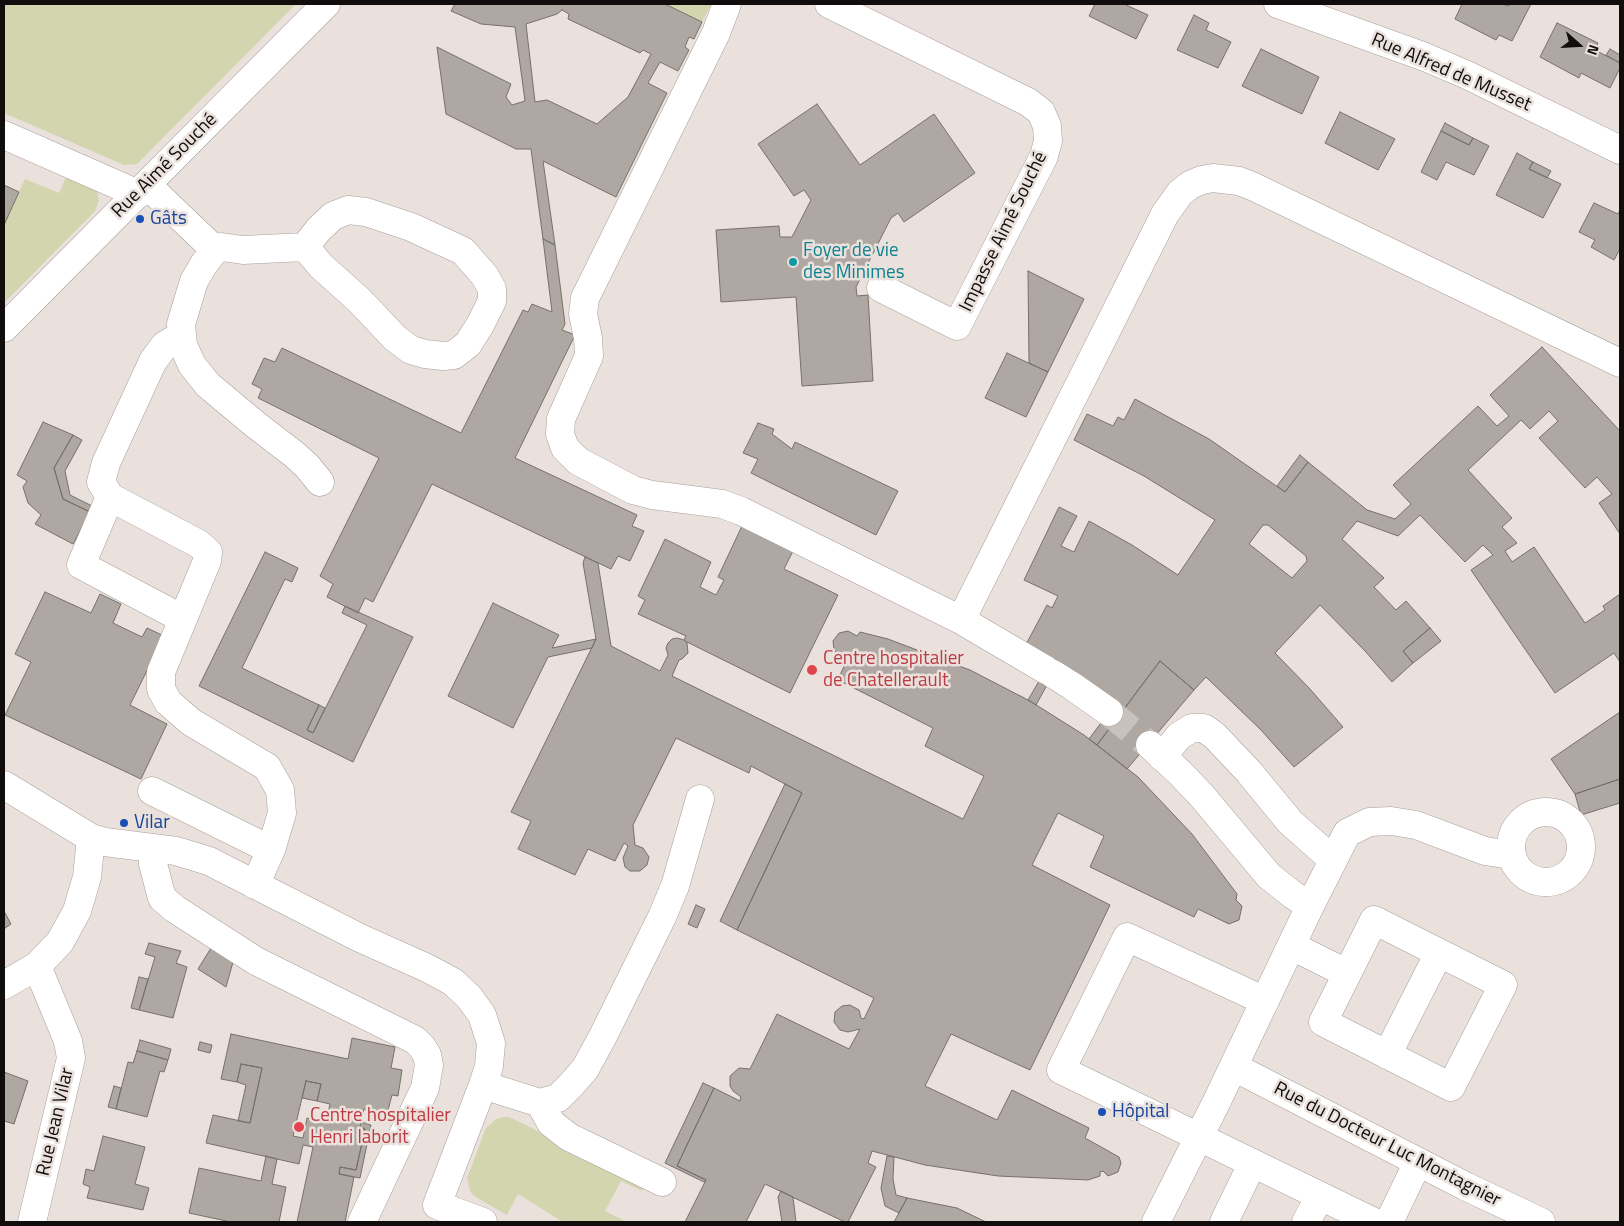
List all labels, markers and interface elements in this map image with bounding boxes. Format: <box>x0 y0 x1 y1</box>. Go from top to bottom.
north arrow <box>1554 20 1604 70</box>
street label: Rue Alfred de Musset <box>1368 29 1534 117</box>
text: N <box>1582 42 1605 58</box>
street label: Rue Aimé Souché <box>108 109 222 223</box>
street label: Impasse Aimé Souché <box>955 148 1053 316</box>
place label: Gâts <box>150 208 187 230</box>
marker: Gâts <box>134 213 146 225</box>
place label: Foyer de vie des Minimes <box>803 240 904 284</box>
marker: Foyer de vie des Minimes <box>787 256 799 268</box>
place label: Centre hospitalier de Chatellerault <box>823 648 964 692</box>
marker: Centre hospitalier de Chatellerault <box>805 663 819 677</box>
place label: Vilar <box>134 812 170 834</box>
marker: Vilar <box>118 817 130 829</box>
street label: Rue Jean Vilar <box>33 1066 79 1178</box>
street label: Rue du Docteur Luc Montagnier <box>1270 1078 1504 1212</box>
place label: Hôpital <box>1112 1101 1170 1123</box>
place label: Centre hospitalier Henri laborit <box>310 1105 451 1149</box>
marker: Hôpital <box>1096 1106 1108 1118</box>
marker: Centre hospitalier Henri laborit <box>292 1120 306 1134</box>

